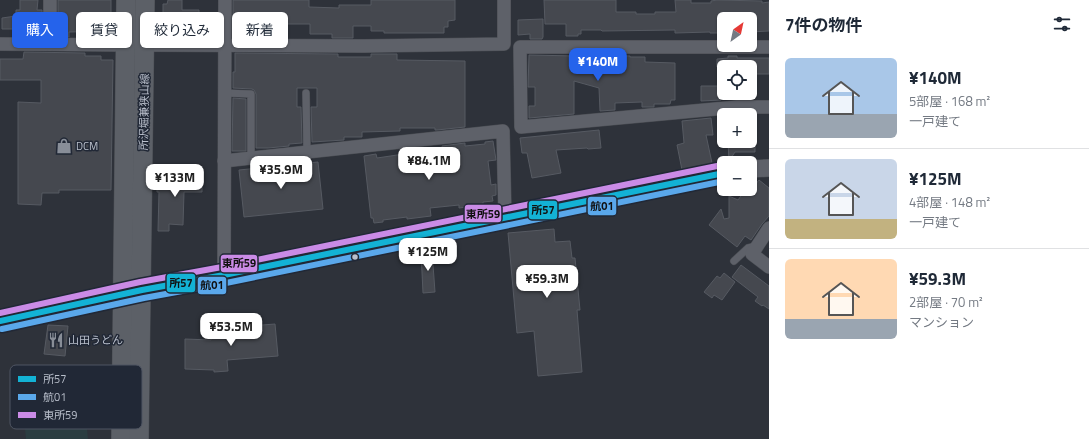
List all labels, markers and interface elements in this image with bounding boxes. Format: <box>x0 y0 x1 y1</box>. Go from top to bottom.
chip: 購入 <box>12 12 68 48</box>
chip: 賃貸 <box>76 12 132 48</box>
chip: 絞り込み <box>140 12 224 48</box>
chip: 新着 <box>232 12 288 48</box>
north arrow <box>717 12 757 52</box>
map controls <box>717 12 757 196</box>
text: 7件の物件 <box>785 12 863 38</box>
icon: filters <box>1051 13 1073 35</box>
pin: ¥140M <box>570 48 626 82</box>
text: ¥140M <box>578 51 618 71</box>
button: locate <box>717 60 757 100</box>
text: ¥140M <box>909 65 962 91</box>
street label: 所沢堀兼狭山線 <box>135 73 153 151</box>
icon: home <box>817 74 865 122</box>
text: 5部屋 · 168 m² <box>909 91 990 111</box>
button: + <box>717 108 757 148</box>
text: 一戸建て <box>909 111 961 131</box>
shop icon: DCM <box>55 137 73 155</box>
place label: DCM <box>76 138 98 154</box>
pin: ¥84.1M <box>396 147 462 181</box>
text: ¥84.1M <box>407 150 451 170</box>
pin: ¥35.9M <box>248 156 314 190</box>
button: − <box>717 156 757 196</box>
text: ¥35.9M <box>259 159 303 179</box>
pin: ¥133M <box>147 164 203 198</box>
text: ¥125M <box>909 166 962 192</box>
text: ¥133M <box>155 167 195 187</box>
icon: home <box>817 175 865 223</box>
text: 4部屋 · 148 m² <box>909 192 990 212</box>
line badge: 航01 <box>587 196 617 216</box>
text: 航01 <box>590 198 614 214</box>
line badge: 所57 <box>528 200 558 220</box>
text: 所57 <box>531 202 555 218</box>
line badge: 東所59 <box>464 204 502 223</box>
text: 東所59 <box>466 206 500 222</box>
text: 一戸建て <box>909 212 961 232</box>
pin: ¥125M <box>400 238 456 272</box>
text: ¥125M <box>408 241 448 261</box>
unlabelled marker <box>350 252 360 262</box>
line badge: 東所59 <box>220 254 258 273</box>
text: 東所59 <box>222 255 256 271</box>
pin: ¥59.3M <box>514 265 580 299</box>
text: ¥59.3M <box>909 266 966 292</box>
text: ¥59.3M <box>525 268 569 288</box>
line badge: 所57 <box>166 273 196 293</box>
text: 所57 <box>169 275 193 291</box>
icon: home <box>817 275 865 323</box>
line badge: 航01 <box>197 276 227 295</box>
text: 航01 <box>200 277 224 293</box>
text: 2部屋 · 70 m² <box>909 292 983 312</box>
text: マンション <box>909 312 974 332</box>
pin: ¥53.5M <box>198 313 264 347</box>
text: ¥53.5M <box>209 316 253 336</box>
restaurant icon: 山田うどん <box>47 331 65 349</box>
place label: 山田うどん <box>68 332 123 348</box>
legend <box>10 365 142 429</box>
text: 所57 <box>43 371 66 387</box>
text: 航01 <box>43 389 66 405</box>
text: 東所59 <box>43 407 77 423</box>

